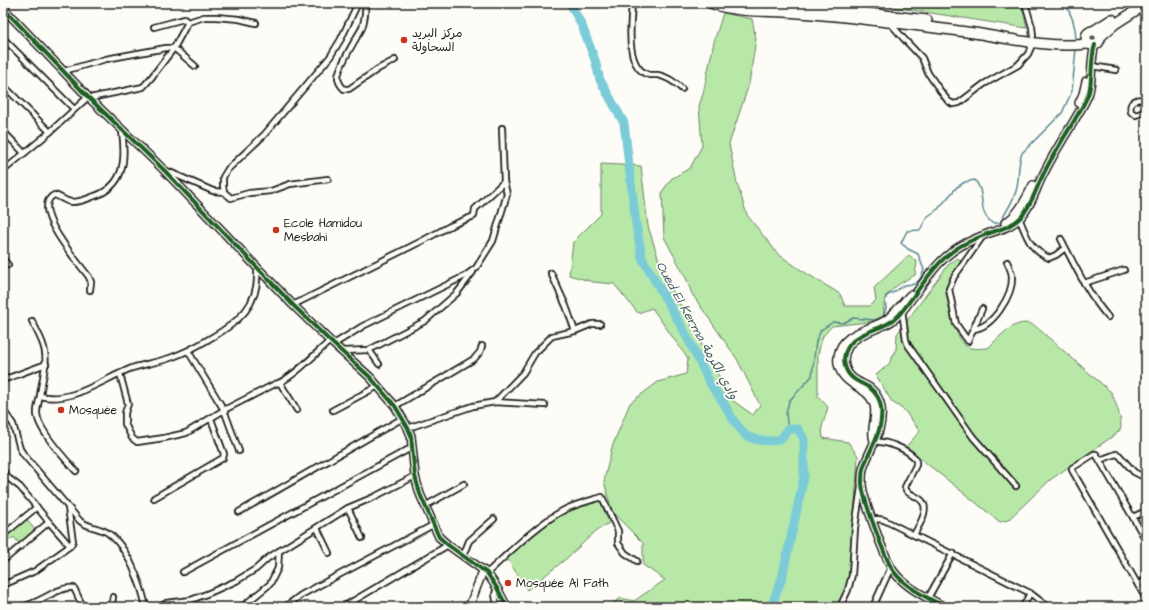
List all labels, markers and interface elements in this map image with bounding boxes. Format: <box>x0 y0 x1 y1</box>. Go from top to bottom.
place label: مركز البريد السحاولة <box>412 25 462 56</box>
marker: مركز البريد السحاولة <box>399 35 409 45</box>
place label: Ecole Hamidou Mesbahi <box>284 215 362 246</box>
marker: Ecole Hamidou Mesbahi <box>271 225 281 235</box>
water label: Oued El Kerma وادي الكرمة <box>652 258 743 403</box>
place label: Mosquée <box>69 402 117 419</box>
marker: Mosquée <box>56 405 66 415</box>
place label: Mosquée Al Fath <box>516 575 608 592</box>
marker: Mosquée Al Fath <box>503 578 513 588</box>

